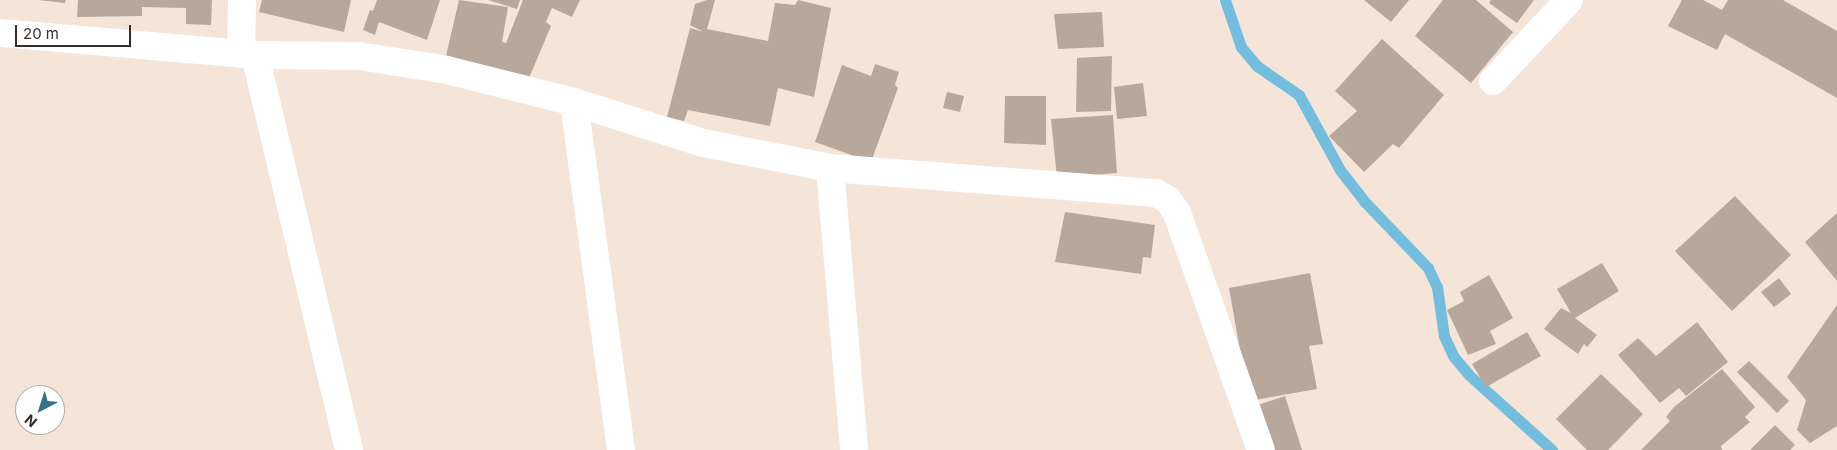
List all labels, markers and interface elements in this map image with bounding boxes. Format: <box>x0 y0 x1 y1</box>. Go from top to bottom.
scale bar <box>18 15 134 47</box>
text: 20 m <box>23 24 59 43</box>
north arrow <box>15 385 65 435</box>
text: N <box>21 411 40 431</box>

